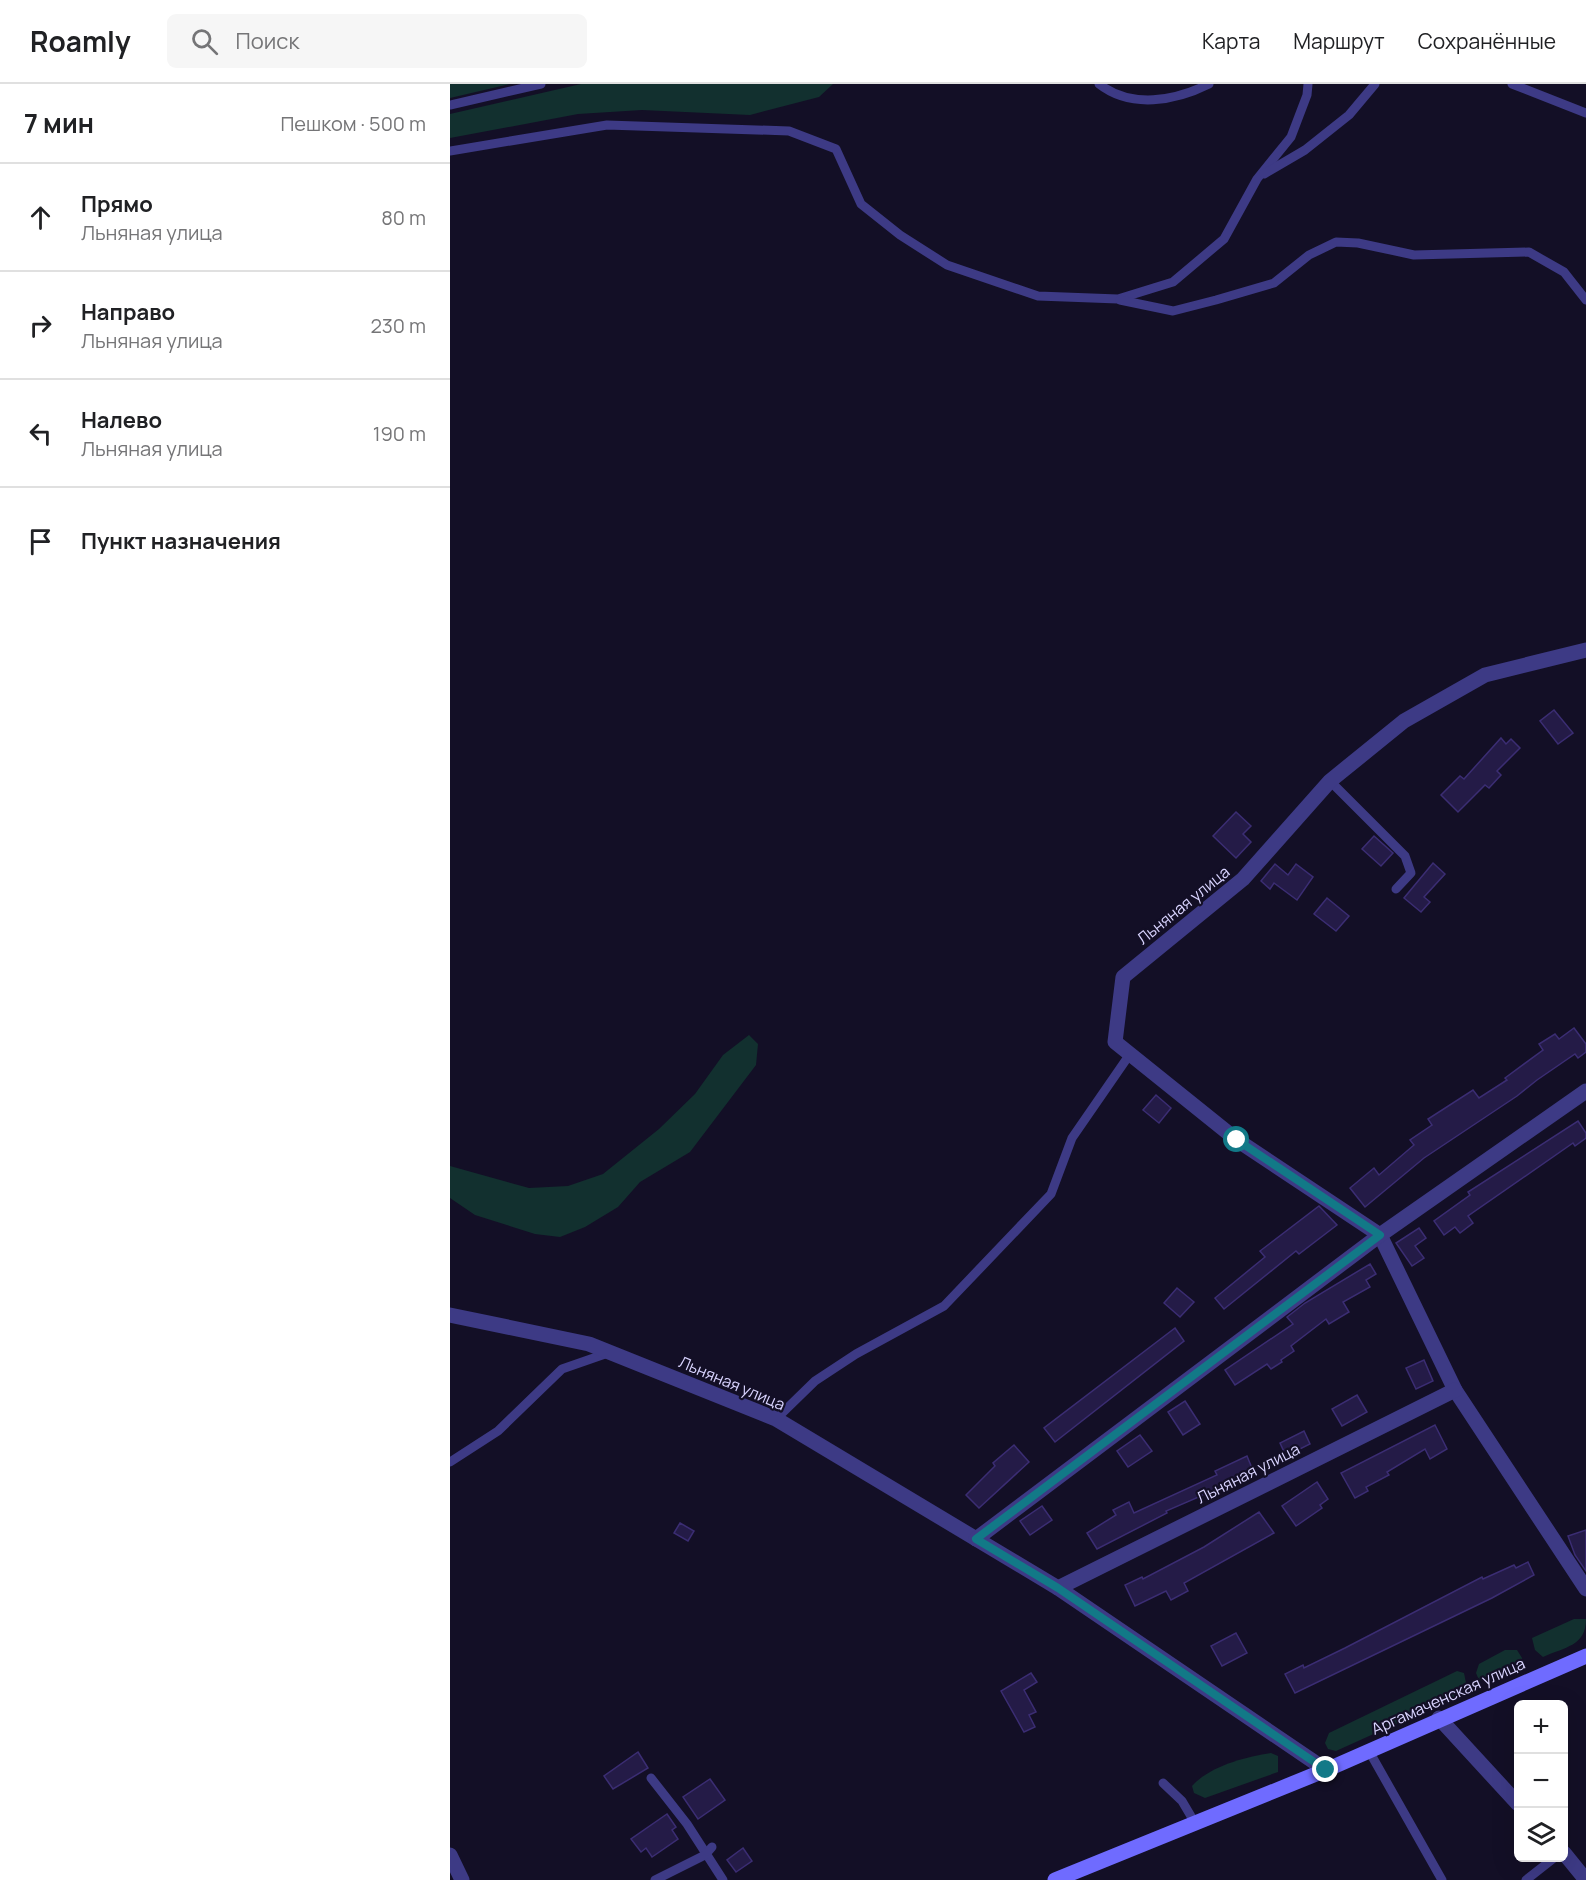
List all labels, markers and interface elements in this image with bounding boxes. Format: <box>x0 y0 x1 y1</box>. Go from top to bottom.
search box <box>167 14 587 68</box>
text: Roamly <box>30 22 131 60</box>
icon: search <box>188 25 221 58</box>
text: Поиск <box>236 26 299 56</box>
text: Карта <box>1202 27 1260 55</box>
text: Маршрут <box>1293 27 1385 55</box>
text: Сохранённые <box>1418 27 1556 55</box>
text: 7 мин <box>24 105 94 141</box>
text: Пешком · 500 m <box>280 110 426 137</box>
text: Прямо <box>81 189 153 219</box>
icon: ahead <box>24 201 57 234</box>
text: 80 m <box>381 204 426 231</box>
text: Льняная улица <box>81 219 223 246</box>
text: Направо <box>81 297 175 327</box>
icon: right <box>24 309 57 342</box>
text: 230 m <box>370 312 426 339</box>
text: Льняная улица <box>81 327 223 354</box>
text: Налево <box>81 405 162 435</box>
icon: left <box>24 417 57 450</box>
text: 190 m <box>373 420 426 447</box>
text: Льняная улица <box>81 435 223 462</box>
icon: arrive <box>24 525 57 558</box>
text: Пункт назначения <box>81 526 281 556</box>
street label: Льняная улица <box>1132 861 1234 949</box>
route start <box>1223 1126 1249 1152</box>
street label: Льняная улица <box>676 1351 788 1415</box>
street label: Льняная улица <box>1192 1437 1304 1509</box>
street label: Аргамаченская улица <box>1368 1652 1528 1740</box>
map controls <box>1514 1700 1568 1862</box>
button: + <box>1514 1700 1568 1754</box>
button: − <box>1514 1754 1568 1808</box>
route end <box>1312 1756 1338 1782</box>
button: layers <box>1514 1808 1568 1862</box>

